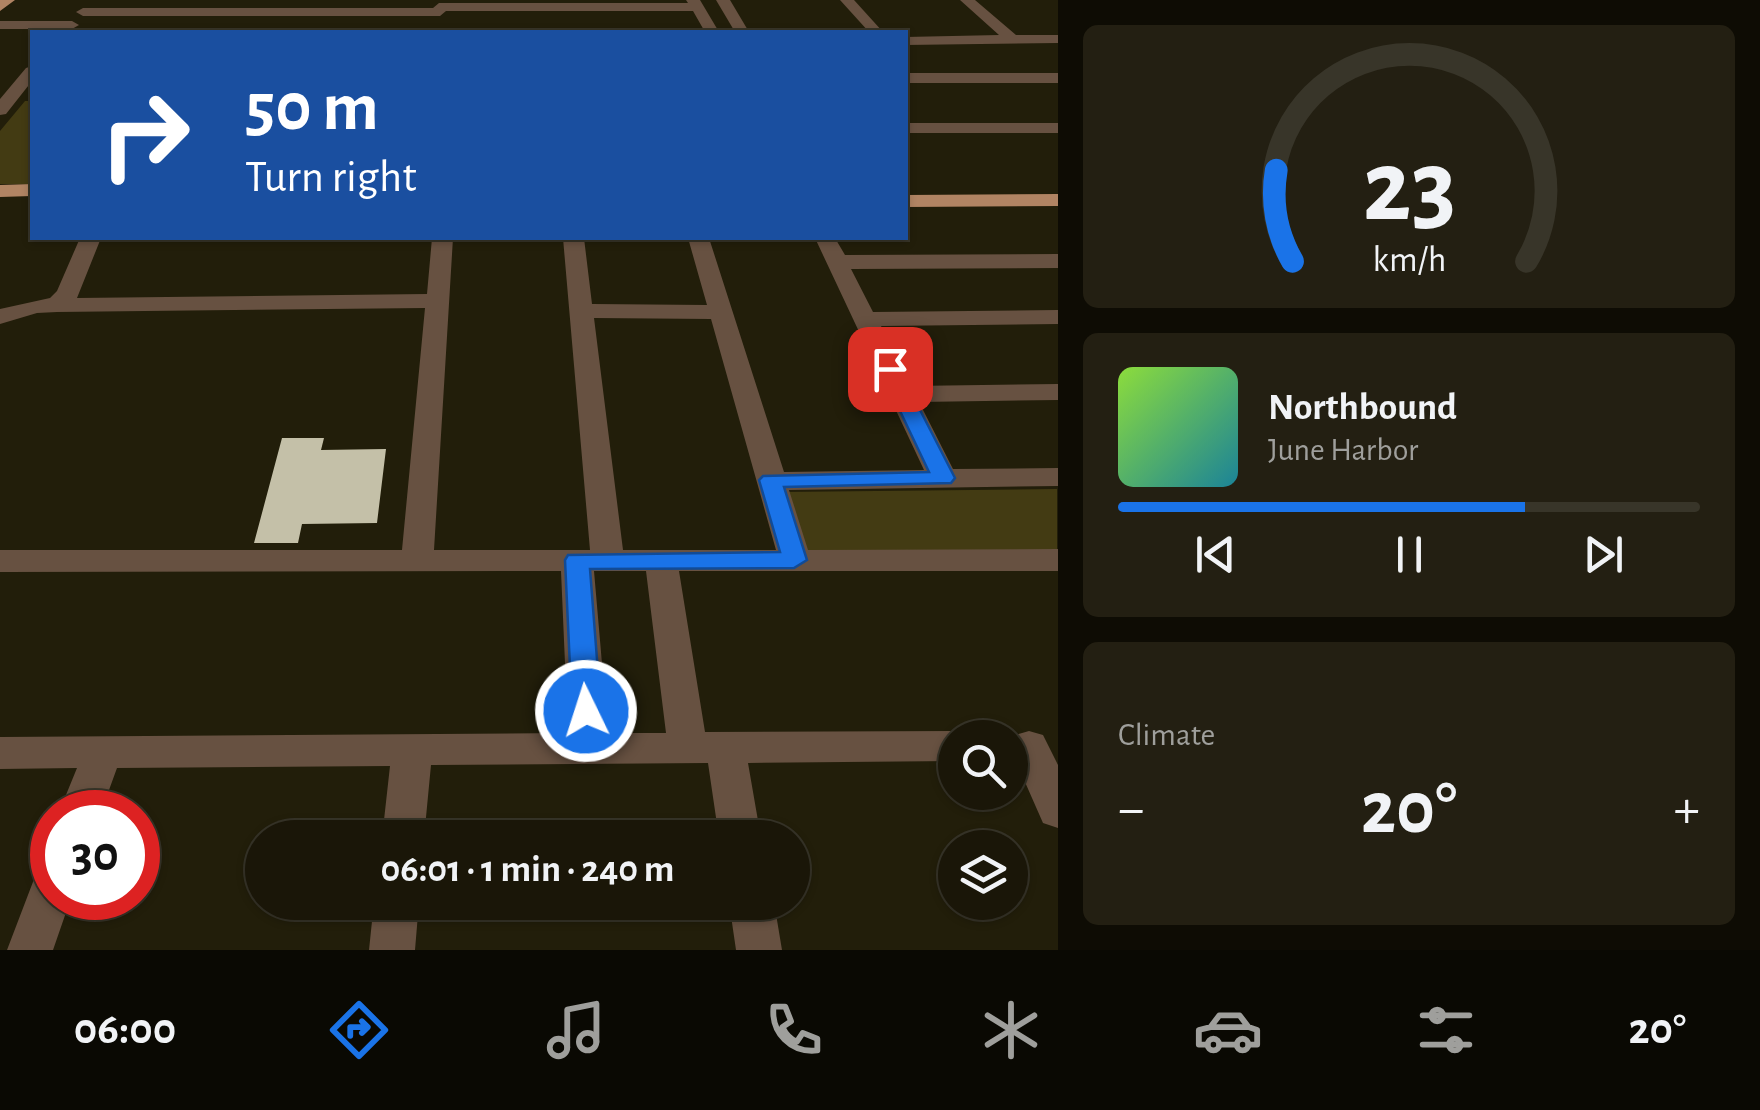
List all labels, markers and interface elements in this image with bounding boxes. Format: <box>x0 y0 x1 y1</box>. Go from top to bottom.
icon: right <box>80 70 210 200</box>
text: 50 m <box>245 73 379 143</box>
text: 23 <box>1362 136 1456 240</box>
text: Turn right <box>245 155 417 200</box>
text: km/h <box>1372 242 1446 278</box>
pin <box>848 327 933 412</box>
icon: arrive <box>863 342 918 397</box>
text: Northbound <box>1268 389 1457 427</box>
text: June Harbor <box>1268 434 1418 466</box>
icon: previous <box>1188 527 1243 582</box>
icon: pause <box>1382 527 1437 582</box>
icon: next <box>1576 527 1631 582</box>
position arrow <box>534 659 638 763</box>
text: Climate <box>1118 719 1215 751</box>
map controls <box>938 720 1028 920</box>
button: search <box>938 720 1028 810</box>
text: 20° <box>1361 772 1457 847</box>
text: − <box>1118 782 1144 837</box>
text: + <box>1674 782 1700 837</box>
speed limit sign: 30 <box>30 790 160 920</box>
button: layers <box>938 830 1028 920</box>
text: 06:01 · 1 min · 240 m <box>380 851 675 889</box>
icon: directions <box>324 995 394 1065</box>
icon: music <box>541 995 611 1065</box>
icon: phone <box>759 995 829 1065</box>
icon: climate <box>976 995 1046 1065</box>
icon: car <box>1193 995 1263 1065</box>
icon: filters <box>1411 995 1481 1065</box>
text: 06:00 <box>74 1007 176 1052</box>
text: 20° <box>1628 1007 1686 1052</box>

